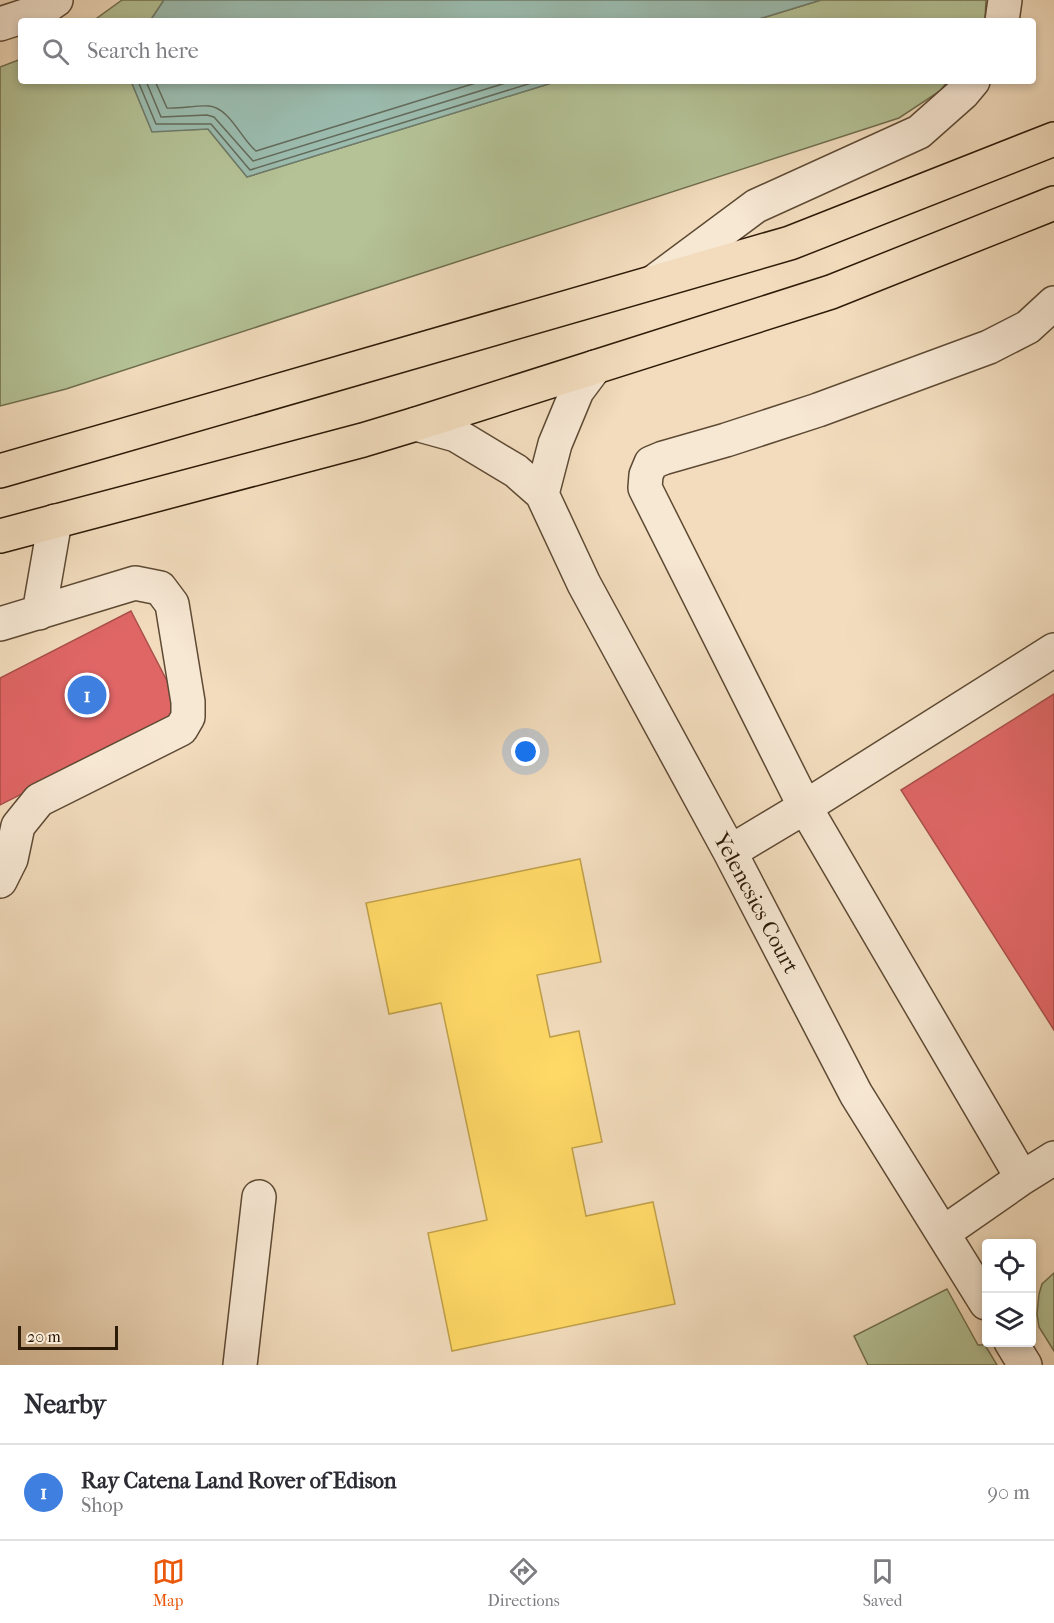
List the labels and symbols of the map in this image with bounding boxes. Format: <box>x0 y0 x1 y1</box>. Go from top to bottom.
pin: 1 <box>68 672 106 718</box>
your location <box>511 737 540 766</box>
street label: Yelencsics Court <box>708 827 804 978</box>
scale bar <box>18 1323 118 1350</box>

